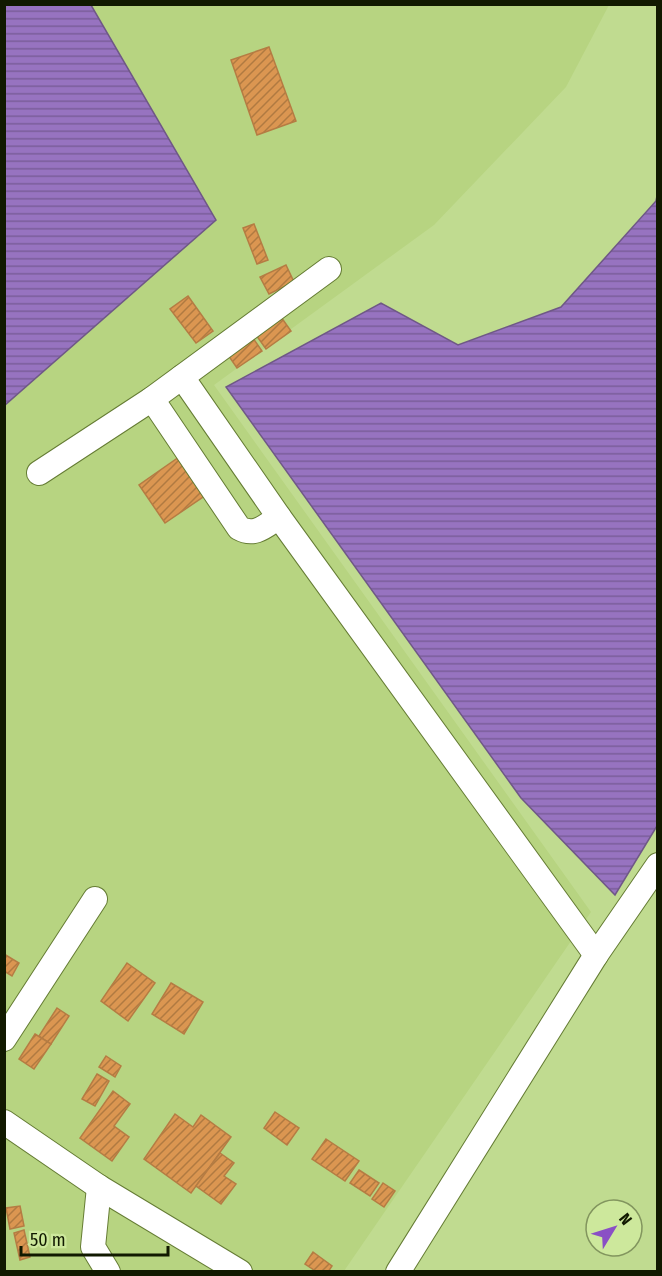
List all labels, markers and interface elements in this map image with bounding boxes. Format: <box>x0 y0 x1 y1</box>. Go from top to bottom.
north arrow <box>584 1198 644 1258</box>
text: N <box>615 1209 636 1229</box>
scale bar <box>21 1219 168 1257</box>
text: 50 m <box>30 1229 66 1251</box>

